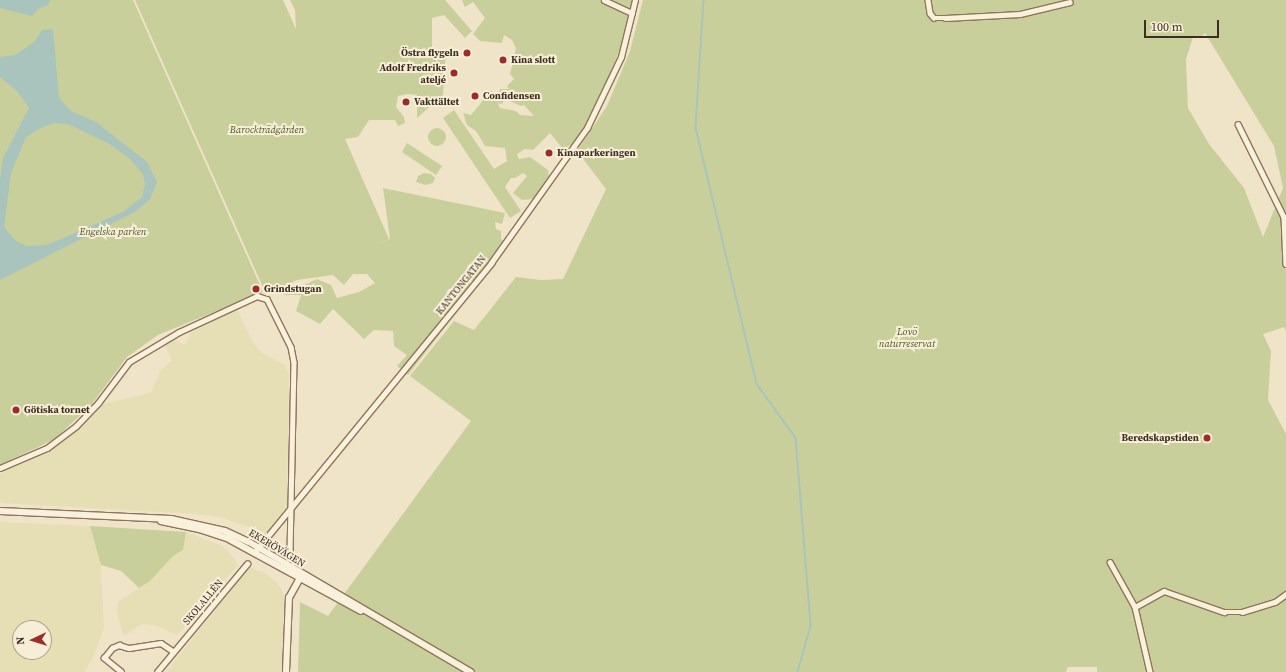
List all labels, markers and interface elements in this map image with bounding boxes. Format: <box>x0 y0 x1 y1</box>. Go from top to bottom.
scale bar <box>1146 12 1221 38</box>
text: 100 m <box>1151 19 1183 35</box>
place label: Östra flygeln <box>401 47 459 59</box>
marker: Östra flygeln <box>462 48 472 58</box>
place label: Kina slott <box>511 54 555 66</box>
marker: Kina slott <box>498 55 508 65</box>
place label: Adolf Fredriks ateljé <box>380 61 446 84</box>
marker: Adolf Fredriks ateljé <box>449 68 459 78</box>
place label: Confidensen <box>483 90 541 102</box>
marker: Confidensen <box>470 91 480 101</box>
place label: Vakttältet <box>414 96 459 108</box>
marker: Vakttältet <box>401 97 411 107</box>
park label: Barockträdgården <box>230 124 304 136</box>
place label: Kinaparkeringen <box>557 147 636 159</box>
marker: Kinaparkeringen <box>544 148 554 158</box>
park label: Engelska parken <box>80 226 146 238</box>
street label: KANTONGATAN <box>433 253 489 317</box>
place label: Grindstugan <box>264 283 322 295</box>
marker: Grindstugan <box>251 284 261 294</box>
park label: Lovö naturreservat <box>879 325 935 348</box>
place label: Götiska tornet <box>24 404 90 416</box>
marker: Götiska tornet <box>11 405 21 415</box>
place label: Beredskapstiden <box>1121 432 1199 444</box>
marker: Beredskapstiden <box>1202 433 1212 443</box>
street label: EKERÖVÄGEN <box>247 526 307 570</box>
street label: SKOLALLÉN <box>181 577 225 627</box>
north arrow <box>12 620 52 660</box>
text: N <box>13 636 28 645</box>

